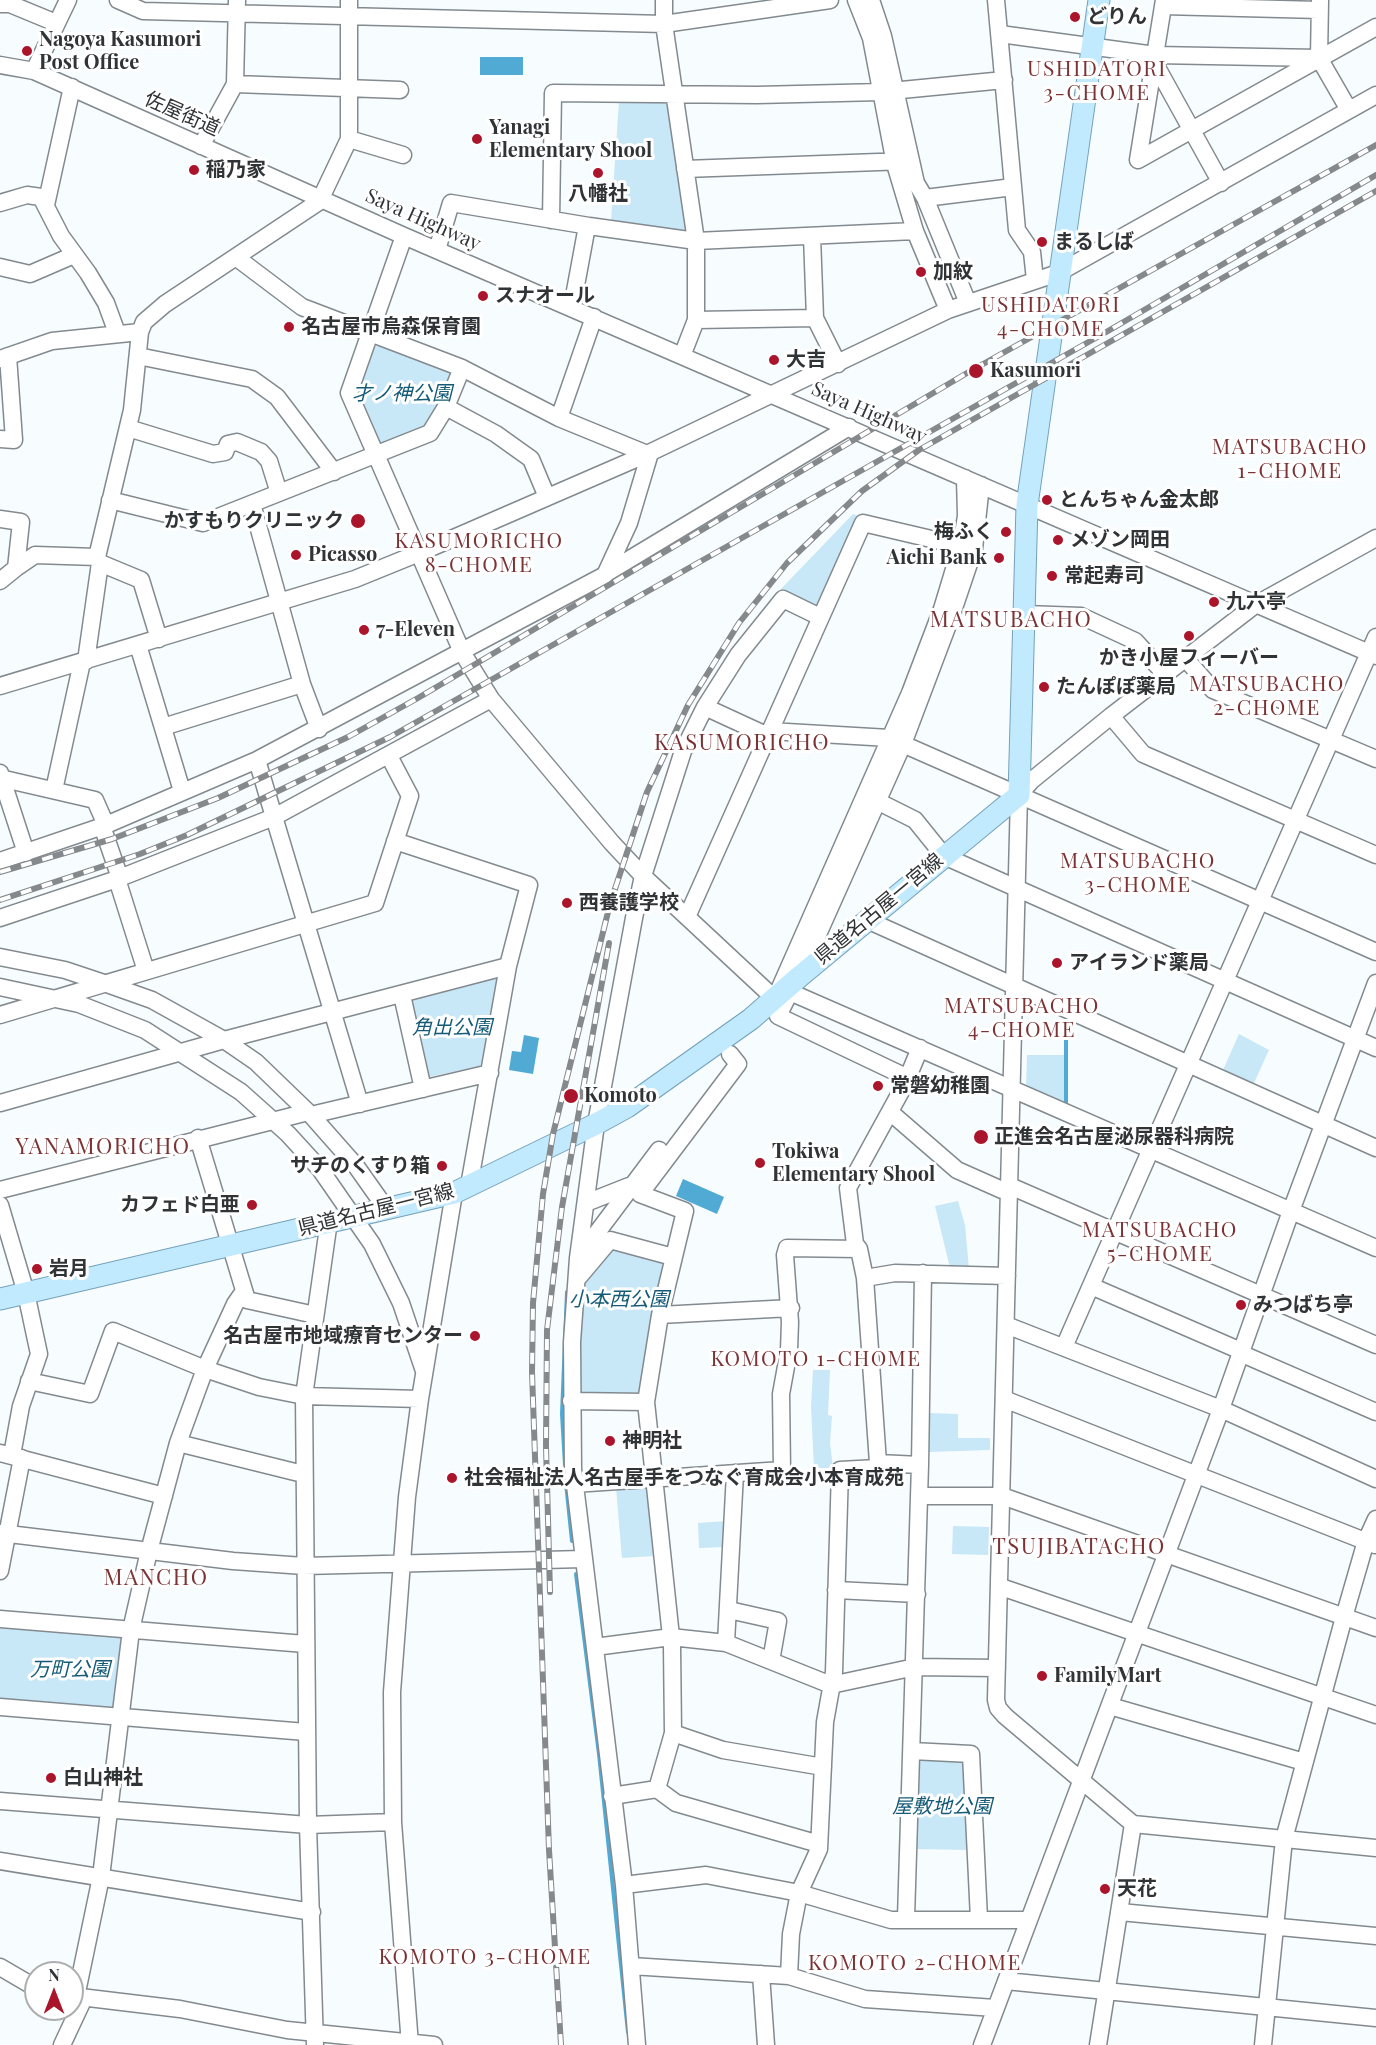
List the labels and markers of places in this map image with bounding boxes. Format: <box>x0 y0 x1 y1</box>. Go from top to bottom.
place label: どりん <box>1087 5 1147 29</box>
marker: どりん <box>1068 10 1082 24</box>
place label: Nagoya Kasumori Post Office <box>39 28 201 75</box>
marker: Nagoya Kasumori Post Office <box>20 44 34 58</box>
place label: Yanagi Elementary Shool <box>489 116 652 163</box>
marker: Yanagi Elementary Shool <box>470 132 484 146</box>
place label: 稲乃家 <box>206 158 266 182</box>
marker: 稲乃家 <box>187 163 201 177</box>
marker: 八幡社 <box>591 166 605 180</box>
place label: 八幡社 <box>568 182 628 206</box>
place label: まるしば <box>1054 230 1134 254</box>
marker: まるしば <box>1035 235 1049 249</box>
place label: 加紋 <box>933 260 973 284</box>
marker: 加紋 <box>914 265 928 279</box>
place label: スナオール <box>495 284 595 308</box>
marker: スナオール <box>476 289 490 303</box>
place label: 名古屋市烏森保育園 <box>301 315 481 339</box>
marker: 名古屋市烏森保育園 <box>282 320 296 334</box>
place label: 大吉 <box>786 348 826 372</box>
marker: 大吉 <box>767 353 781 367</box>
place label: Kasumori <box>990 359 1081 383</box>
marker: Kasumori <box>967 362 985 380</box>
place label: とんちゃん金太郎 <box>1059 488 1219 512</box>
marker: とんちゃん金太郎 <box>1040 493 1054 507</box>
place label: かすもりクリニック <box>164 509 344 533</box>
marker: かすもりクリニック <box>349 512 367 530</box>
place label: 梅ふく <box>934 520 994 544</box>
marker: 梅ふく <box>999 525 1013 539</box>
place label: メゾン岡田 <box>1070 528 1170 552</box>
marker: メゾン岡田 <box>1051 533 1065 547</box>
place label: Picasso <box>308 543 377 567</box>
place label: Aichi Bank <box>887 546 987 570</box>
marker: Picasso <box>289 548 303 562</box>
marker: Aichi Bank <box>992 551 1006 565</box>
place label: 常起寿司 <box>1064 564 1144 588</box>
marker: 常起寿司 <box>1045 569 1059 583</box>
place label: 九六亭 <box>1226 590 1286 614</box>
marker: 九六亭 <box>1207 595 1221 609</box>
place label: 7-Eleven <box>376 618 455 642</box>
marker: 7-Eleven <box>357 623 371 637</box>
marker: かき小屋フィーバー <box>1182 629 1196 643</box>
place label: かき小屋フィーバー <box>1099 646 1279 670</box>
place label: たんぽぽ薬局 <box>1056 675 1176 699</box>
marker: たんぽぽ薬局 <box>1037 680 1051 694</box>
place label: 西養護学校 <box>579 891 679 915</box>
marker: 西養護学校 <box>560 896 574 910</box>
place label: アイランド薬局 <box>1069 951 1209 975</box>
marker: アイランド薬局 <box>1050 956 1064 970</box>
place label: 常磐幼稚園 <box>890 1074 990 1098</box>
marker: 常磐幼稚園 <box>871 1079 885 1093</box>
place label: Komoto <box>584 1084 657 1108</box>
marker: Komoto <box>562 1087 580 1105</box>
place label: 正進会名古屋泌尿器科病院 <box>994 1125 1234 1149</box>
marker: 正進会名古屋泌尿器科病院 <box>972 1128 990 1146</box>
place label: Tokiwa Elementary Shool <box>772 1140 935 1187</box>
place label: サチのくすり箱 <box>290 1154 430 1178</box>
marker: Tokiwa Elementary Shool <box>753 1156 767 1170</box>
marker: サチのくすり箱 <box>435 1159 449 1173</box>
place label: カフェド白亜 <box>120 1193 240 1217</box>
marker: カフェド白亜 <box>245 1198 259 1212</box>
place label: 岩月 <box>49 1257 89 1281</box>
marker: 岩月 <box>30 1262 44 1276</box>
place label: みつばち亭 <box>1253 1293 1353 1317</box>
marker: みつばち亭 <box>1234 1298 1248 1312</box>
place label: 名古屋市地域療育センター <box>223 1324 463 1348</box>
marker: 名古屋市地域療育センター <box>468 1329 482 1343</box>
place label: 神明社 <box>622 1429 682 1453</box>
marker: 神明社 <box>603 1434 617 1448</box>
place label: 社会福祉法人名古屋手をつなぐ育成会小本育成苑 <box>464 1466 904 1490</box>
marker: 社会福祉法人名古屋手をつなぐ育成会小本育成苑 <box>445 1471 459 1485</box>
place label: FamilyMart <box>1054 1664 1162 1688</box>
marker: FamilyMart <box>1035 1669 1049 1683</box>
place label: 白山神社 <box>63 1766 143 1790</box>
marker: 白山神社 <box>44 1771 58 1785</box>
place label: 天花 <box>1117 1877 1157 1901</box>
marker: 天花 <box>1098 1882 1112 1896</box>

